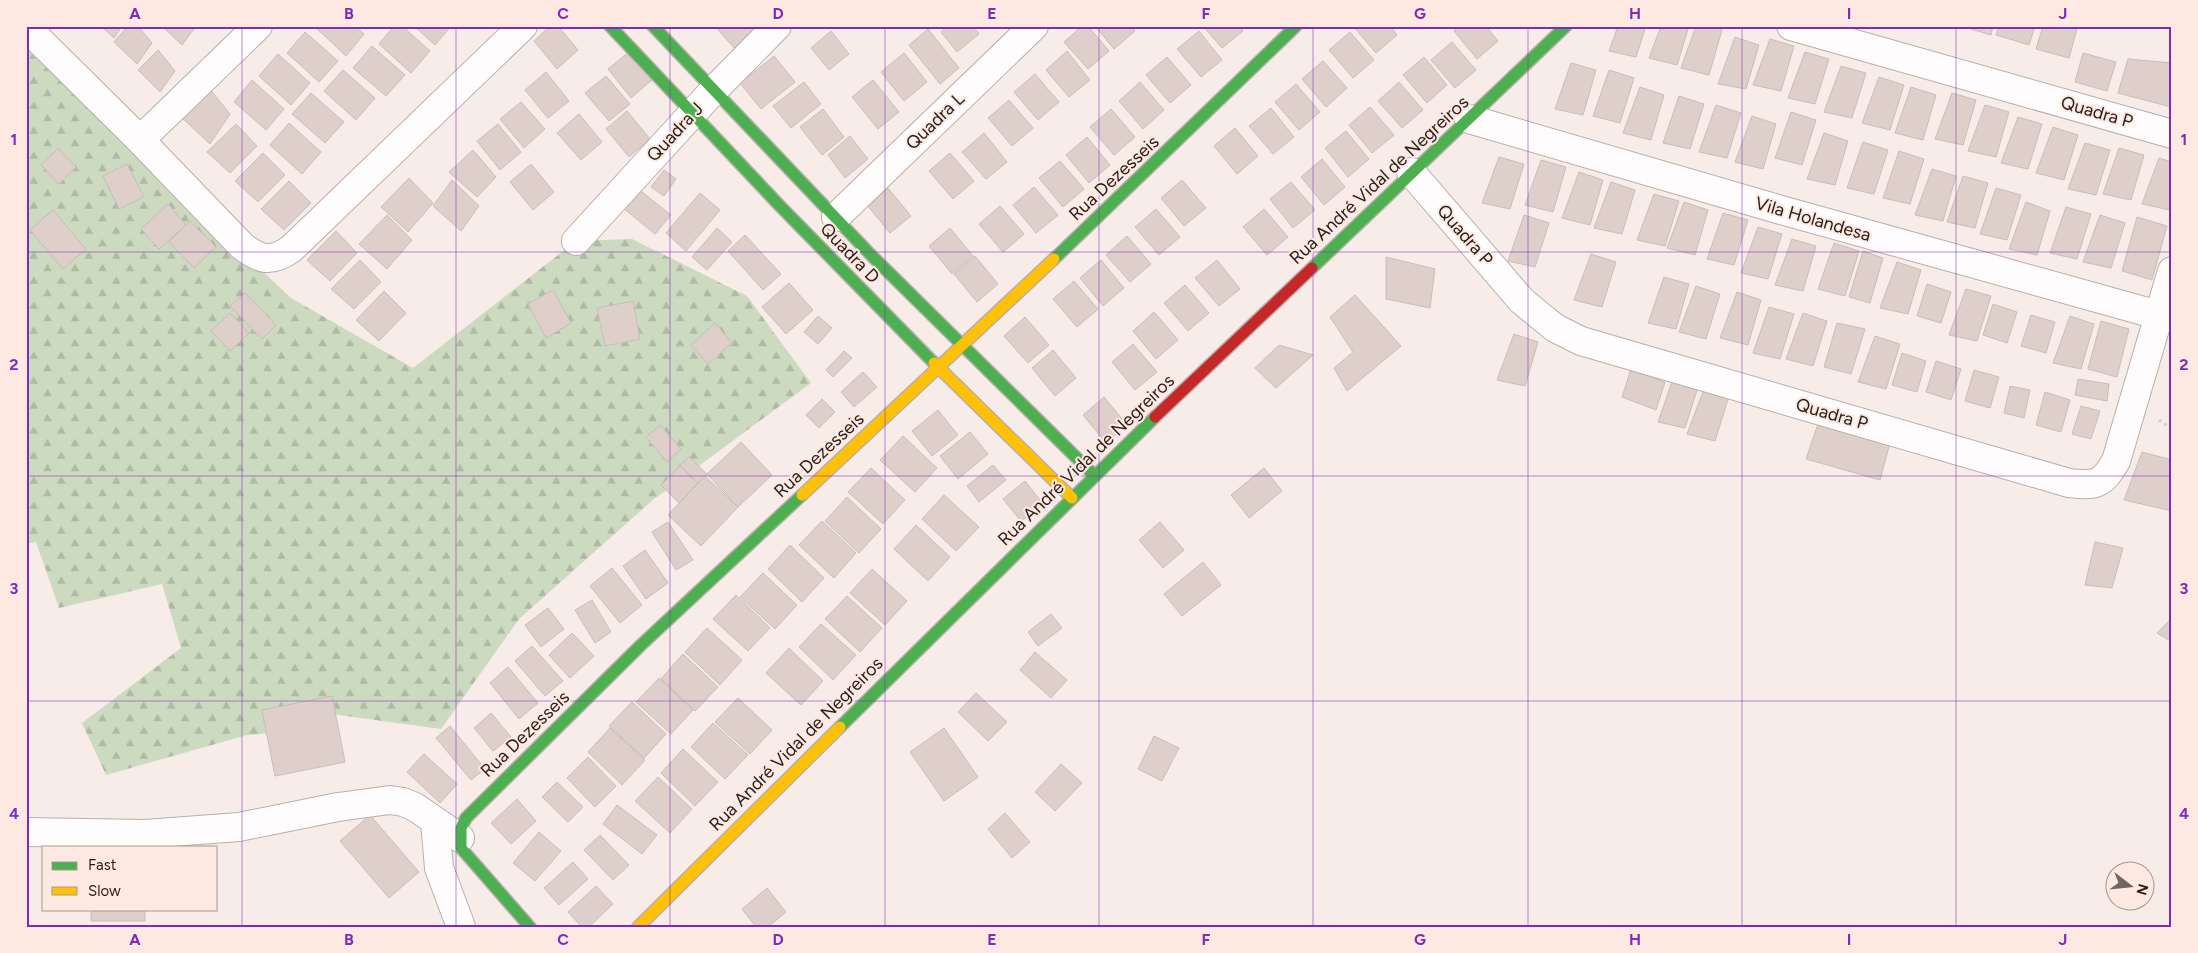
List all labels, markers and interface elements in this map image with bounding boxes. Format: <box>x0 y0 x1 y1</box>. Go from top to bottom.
text: A <box>129 4 141 23</box>
text: B <box>344 4 354 23</box>
text: C <box>557 4 569 23</box>
text: D <box>772 4 784 23</box>
text: E <box>987 4 997 23</box>
text: F <box>1202 4 1211 23</box>
text: G <box>1414 4 1426 23</box>
text: H <box>1629 4 1641 23</box>
text: I <box>1847 4 1851 23</box>
text: J <box>2059 4 2067 23</box>
street label: Quadra L <box>901 87 969 154</box>
street label: Rua André Vidal de Negreiros <box>1285 91 1473 269</box>
street label: Quadra P <box>2058 91 2136 133</box>
street label: Quadra J <box>642 98 708 166</box>
text: 1 <box>11 130 17 149</box>
text: 1 <box>2181 130 2187 149</box>
street label: Rua Dezesseis <box>1064 131 1164 225</box>
street label: Vila Holandesa <box>1753 192 1873 246</box>
street label: Quadra P <box>1432 200 1498 270</box>
street label: Quadra D <box>816 218 884 288</box>
text: 2 <box>9 355 19 374</box>
text: 2 <box>2179 355 2189 374</box>
street label: Rua André Vidal de Negreiros <box>993 370 1179 550</box>
street label: Quadra P <box>1793 393 1871 435</box>
street label: Rua Dezesseis <box>769 408 869 502</box>
text: 3 <box>10 579 19 598</box>
text: 3 <box>2180 579 2189 598</box>
street label: Rua André Vidal de Negreiros <box>704 652 888 836</box>
street label: Rua Dezesseis <box>476 686 574 782</box>
text: 4 <box>9 804 19 823</box>
text: 4 <box>2179 804 2189 823</box>
legend <box>42 846 218 910</box>
text: Fast <box>88 856 117 874</box>
north arrow <box>2106 860 2156 910</box>
text: Slow <box>88 882 121 900</box>
text: N <box>2132 882 2152 897</box>
text: A <box>129 930 141 949</box>
text: B <box>344 930 354 949</box>
text: C <box>557 930 569 949</box>
text: D <box>772 930 784 949</box>
text: E <box>987 930 997 949</box>
text: F <box>1202 930 1211 949</box>
text: G <box>1414 930 1426 949</box>
text: H <box>1629 930 1641 949</box>
text: I <box>1847 930 1851 949</box>
text: J <box>2059 930 2067 949</box>

